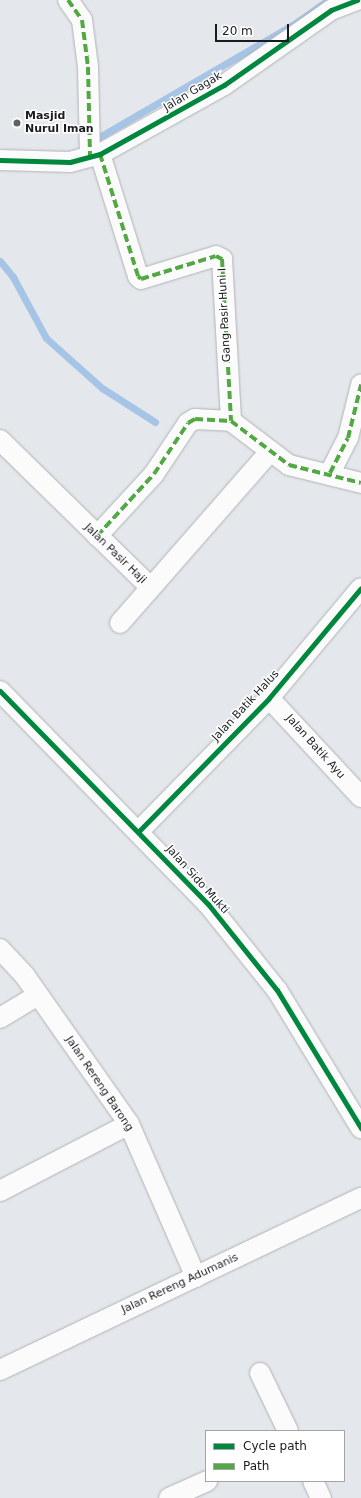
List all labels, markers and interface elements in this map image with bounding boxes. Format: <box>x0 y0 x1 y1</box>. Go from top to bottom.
scale bar <box>217 16 291 42</box>
text: 20 m <box>222 24 253 38</box>
street label: Jalan Gagak <box>161 69 225 115</box>
place label: Masjid Nurul Iman <box>25 110 94 136</box>
marker: Masjid Nurul Iman <box>12 118 22 128</box>
street label: Gang Pasir Huni I <box>216 268 234 362</box>
street label: Jalan Pasir Haji <box>81 521 149 587</box>
street label: Jalan Batik Halus <box>210 668 282 744</box>
street label: Jalan Batik Ayu <box>283 712 347 782</box>
street label: Jalan Sido Mukti <box>163 843 231 917</box>
street label: Jalan Rereng Barong <box>62 1034 136 1134</box>
street label: Jalan Rereng Adumanis <box>120 1251 240 1317</box>
legend <box>205 1430 345 1482</box>
text: Cycle path <box>243 1439 307 1453</box>
text: Path <box>243 1459 269 1473</box>

